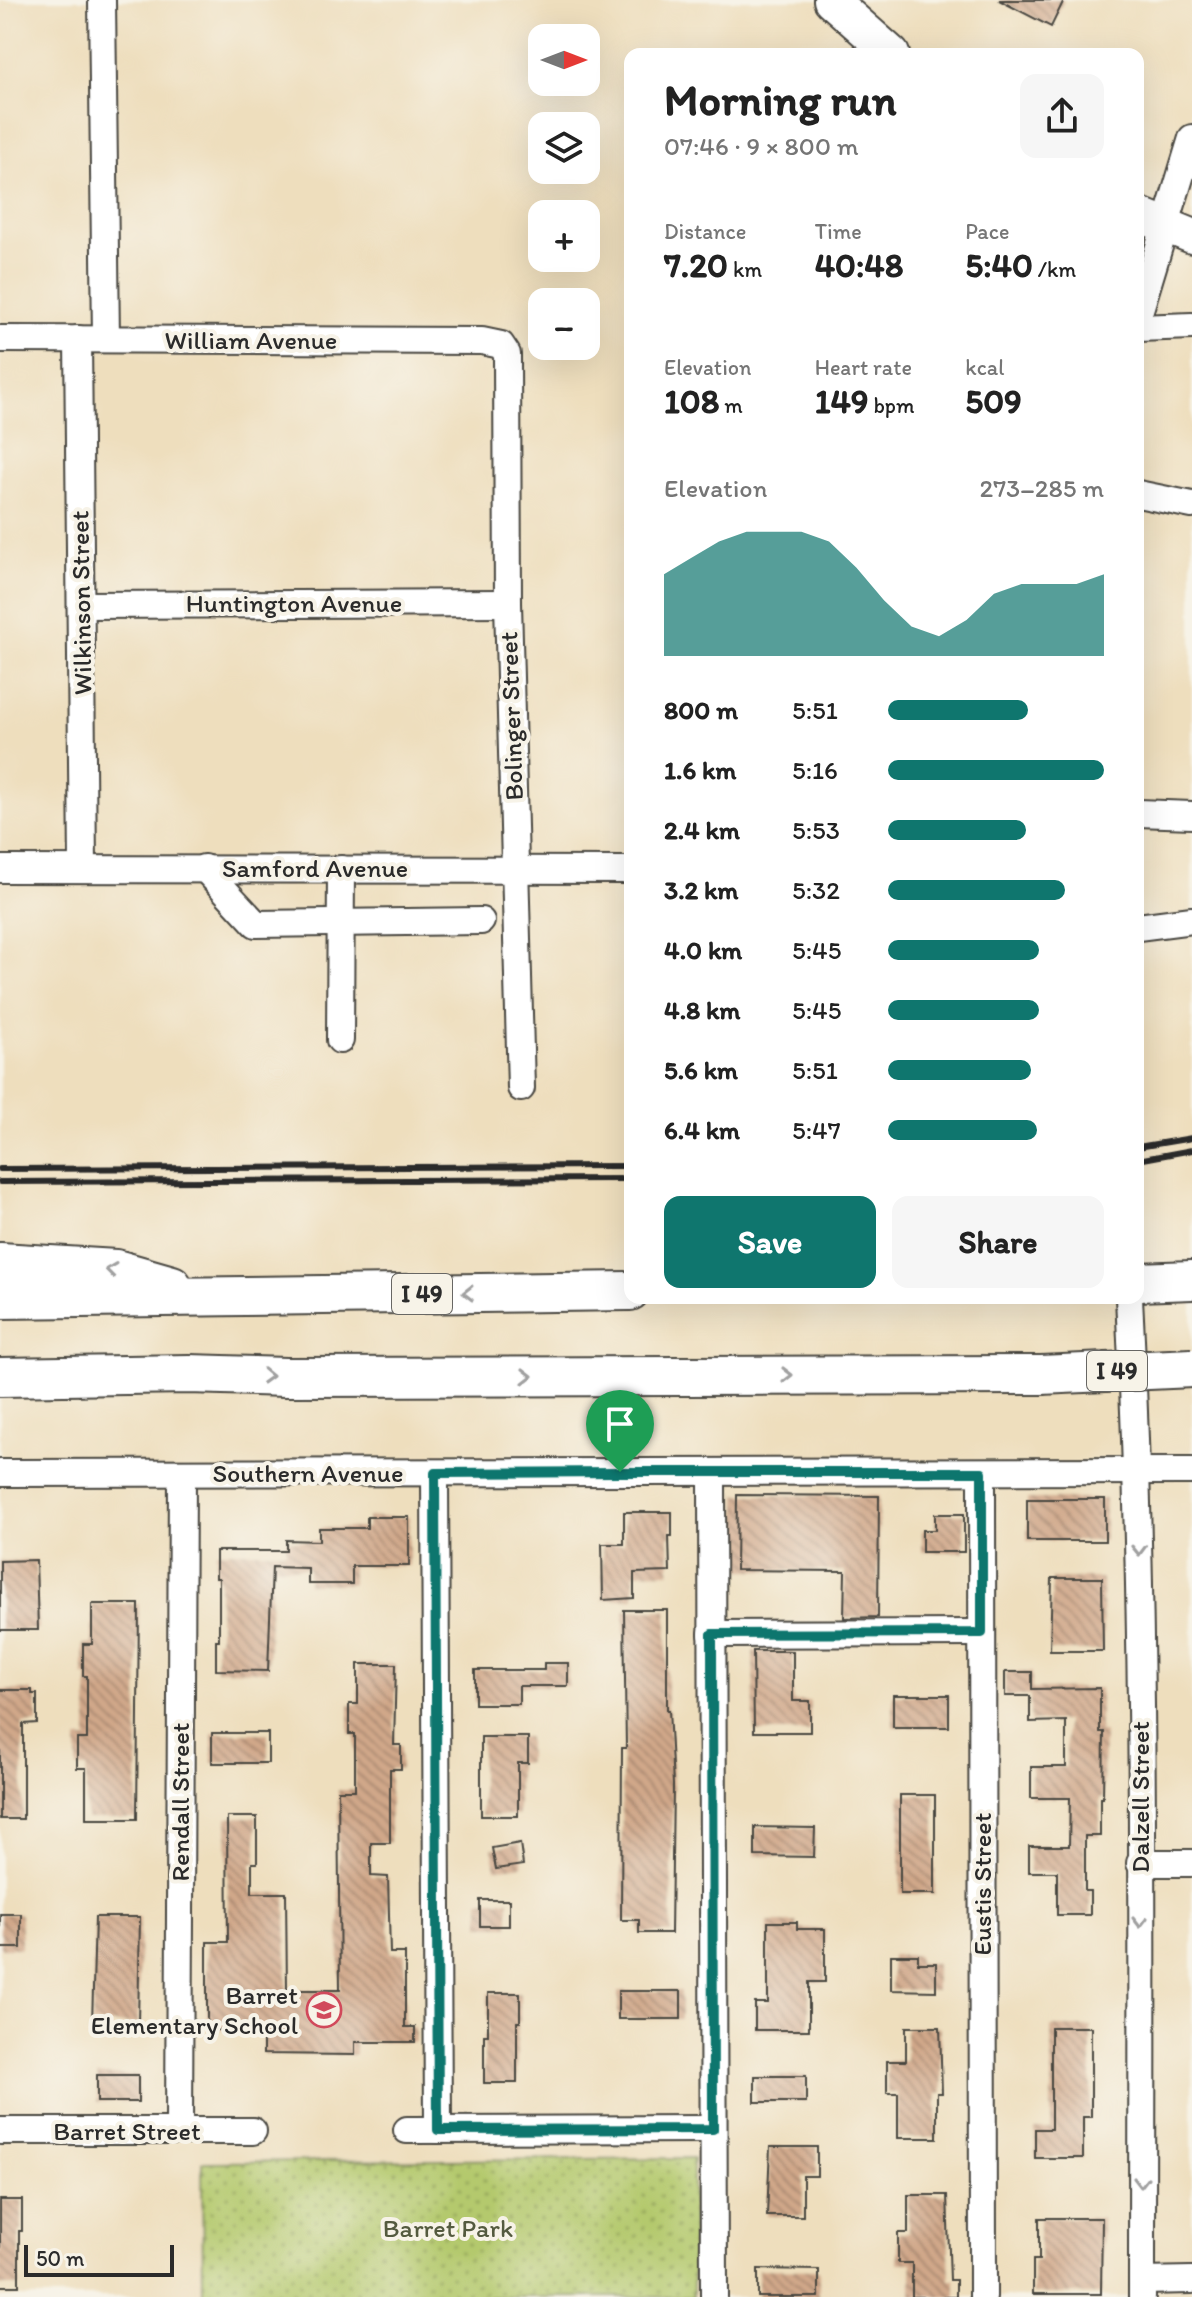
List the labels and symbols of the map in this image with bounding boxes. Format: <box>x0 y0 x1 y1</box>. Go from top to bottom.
north arrow <box>528 24 600 96</box>
street label: William Avenue <box>165 324 337 356</box>
street label: Wilkinson Street <box>63 510 99 696</box>
street label: Huntington Avenue <box>186 587 402 619</box>
street label: Bolinger Street <box>492 631 530 801</box>
street label: Samford Avenue <box>222 852 408 884</box>
one-way arrow <box>104 1262 118 1279</box>
road number: I 49 <box>392 1274 452 1314</box>
one-way arrow <box>461 1284 474 1302</box>
road number: I 49 <box>1087 1351 1147 1391</box>
one-way arrow <box>781 1366 794 1384</box>
one-way arrow <box>261 1367 274 1385</box>
one-way arrow <box>521 1367 534 1385</box>
pin <box>586 1390 654 1472</box>
street label: Southern Avenue <box>212 1457 404 1489</box>
one-way arrow <box>1130 1544 1148 1557</box>
street label: Dalzell Street <box>1124 1721 1156 1873</box>
street label: Rendall Street <box>164 1722 196 1882</box>
street label: Eustis Street <box>966 1812 998 1956</box>
one-way arrow <box>1131 1916 1149 1929</box>
place label: Barret Elementary School <box>91 1979 298 2041</box>
school or university icon: Barret Elementary School <box>305 1991 343 2029</box>
street label: Barret Street <box>53 2115 201 2147</box>
one-way arrow <box>1132 2176 1150 2189</box>
park label: Barret Park <box>383 2212 513 2244</box>
scale bar <box>24 2241 174 2277</box>

